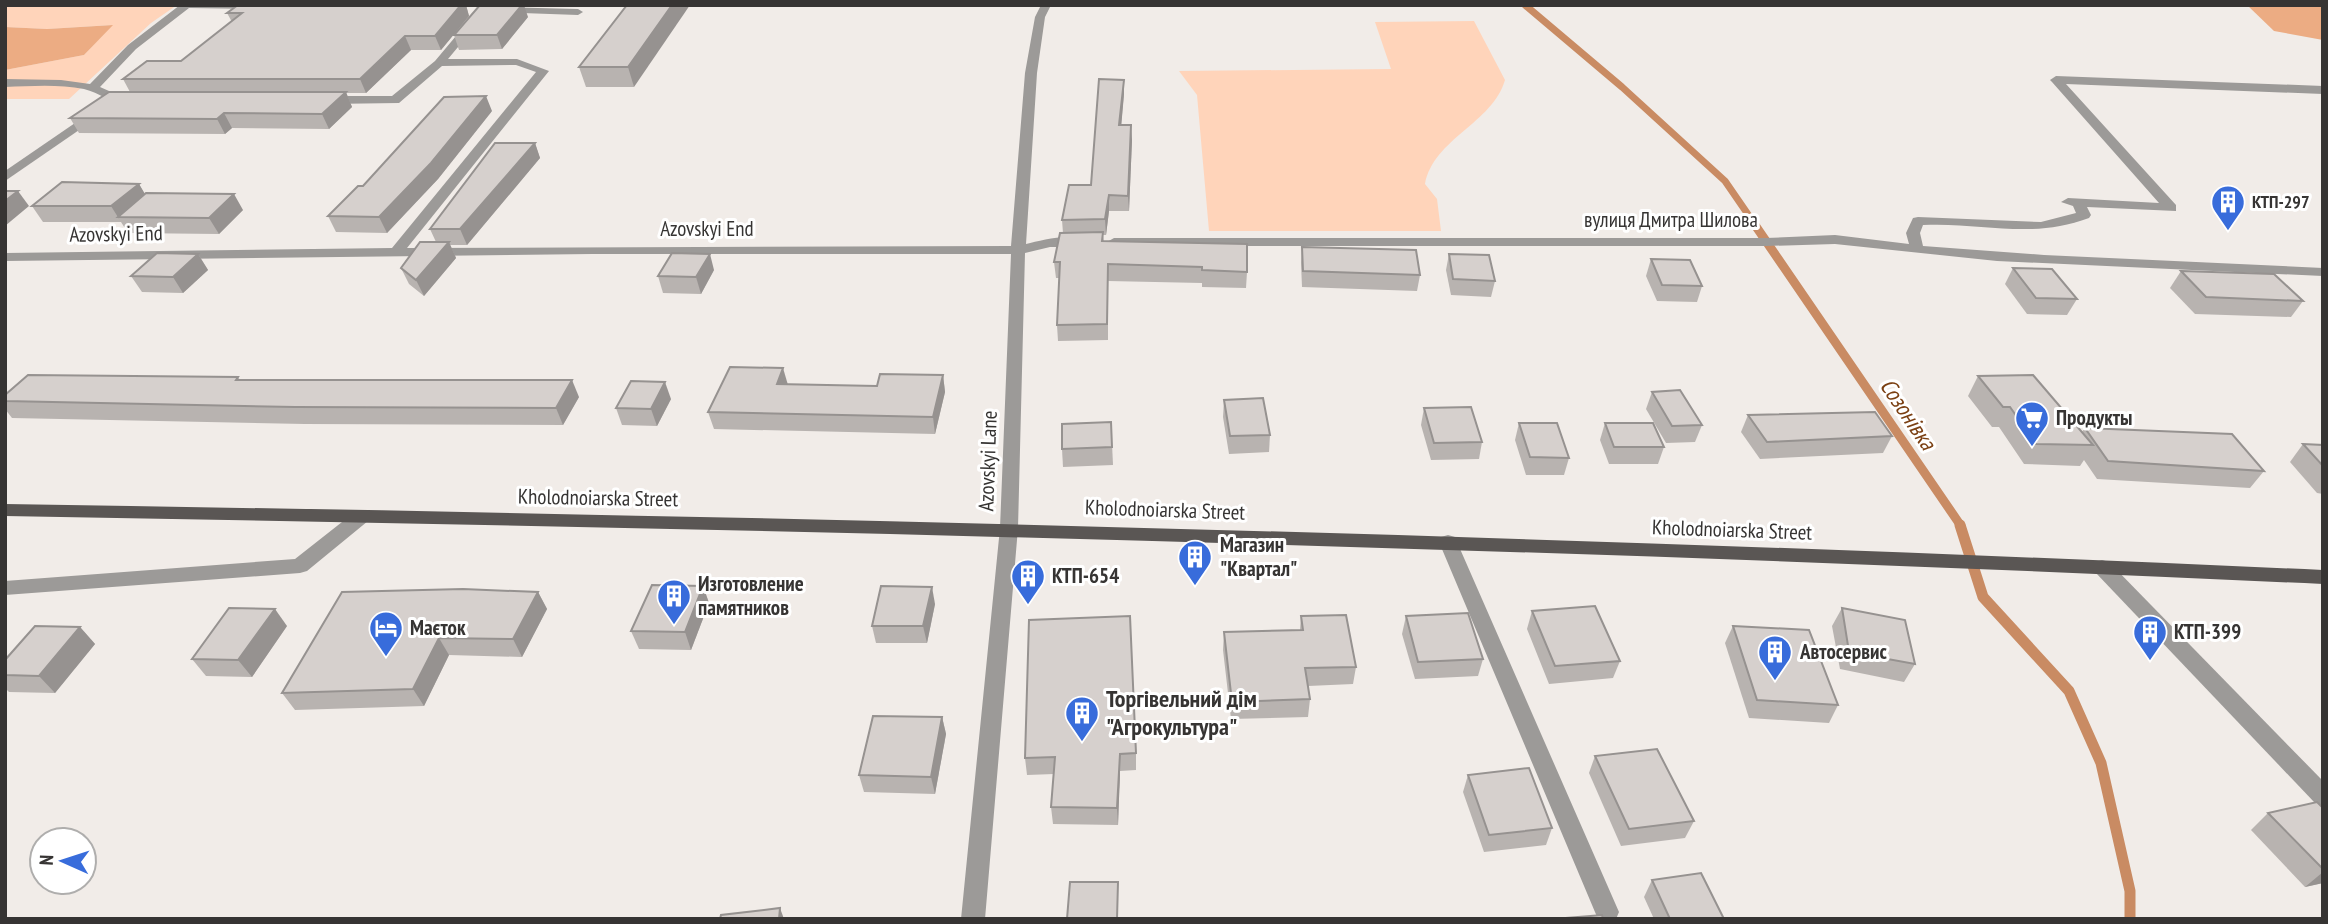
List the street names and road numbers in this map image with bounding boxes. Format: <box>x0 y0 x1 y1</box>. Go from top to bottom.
street label: вулиця Дмитра Шилова <box>1584 206 1758 233</box>
street label: Azovskyi End <box>660 215 754 242</box>
street label: Azovskyi End <box>69 219 163 248</box>
street label: Azovskyi Lane <box>972 410 1003 512</box>
street label: Kholodnoiarska Street <box>518 483 679 512</box>
street label: Kholodnoiarska Street <box>1084 493 1246 526</box>
street label: Kholodnoiarska Street <box>1651 513 1813 546</box>

